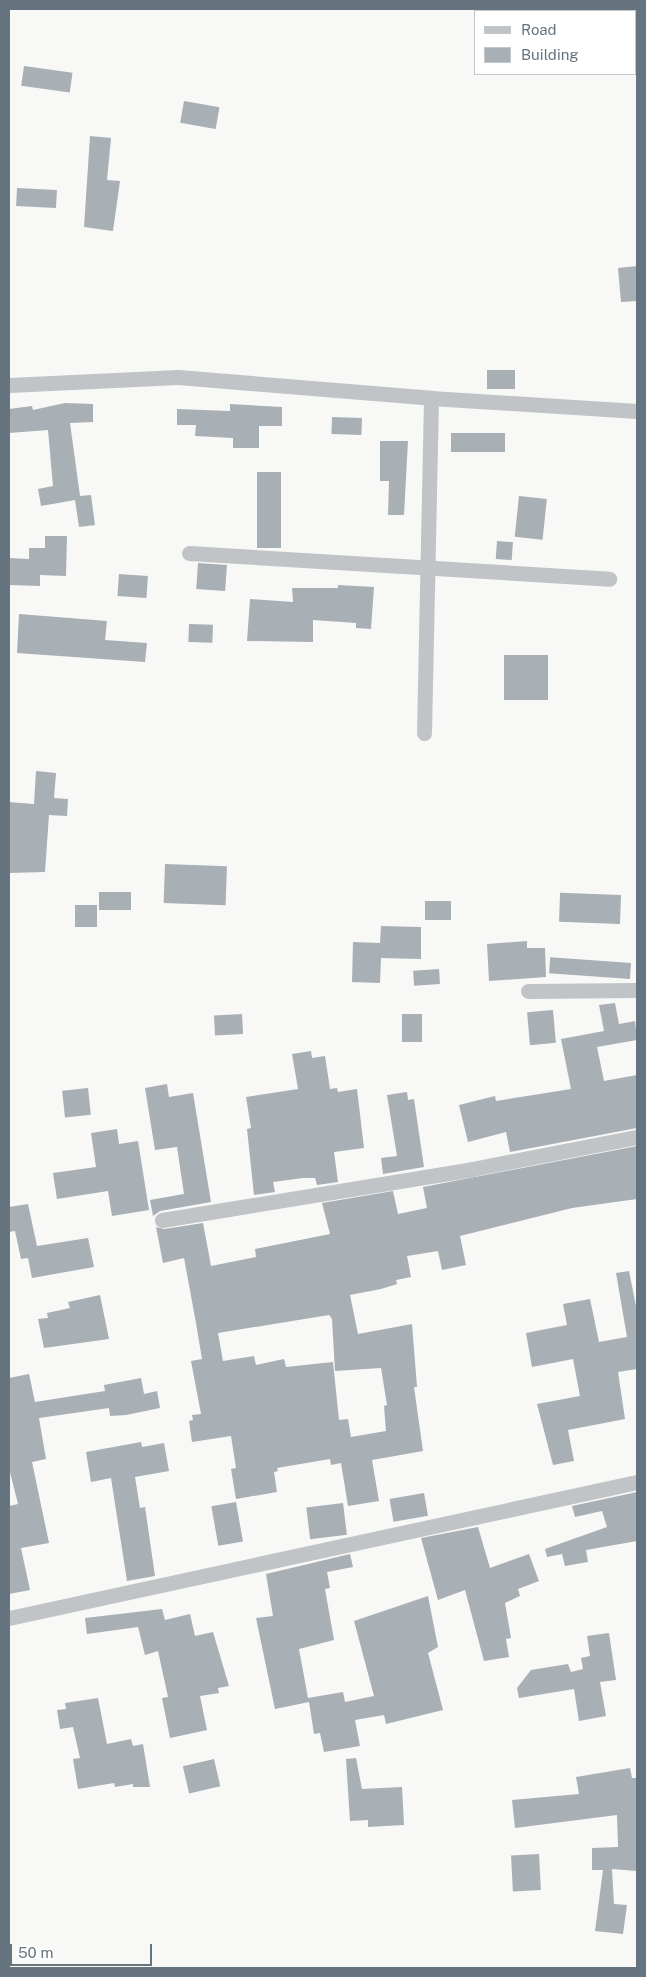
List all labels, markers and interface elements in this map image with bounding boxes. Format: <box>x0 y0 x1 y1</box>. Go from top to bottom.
legend <box>473 10 636 75</box>
text: Road <box>521 21 557 38</box>
text: Building <box>521 46 579 63</box>
scale bar <box>12 1934 155 1966</box>
text: 50 m <box>18 1944 53 1961</box>

